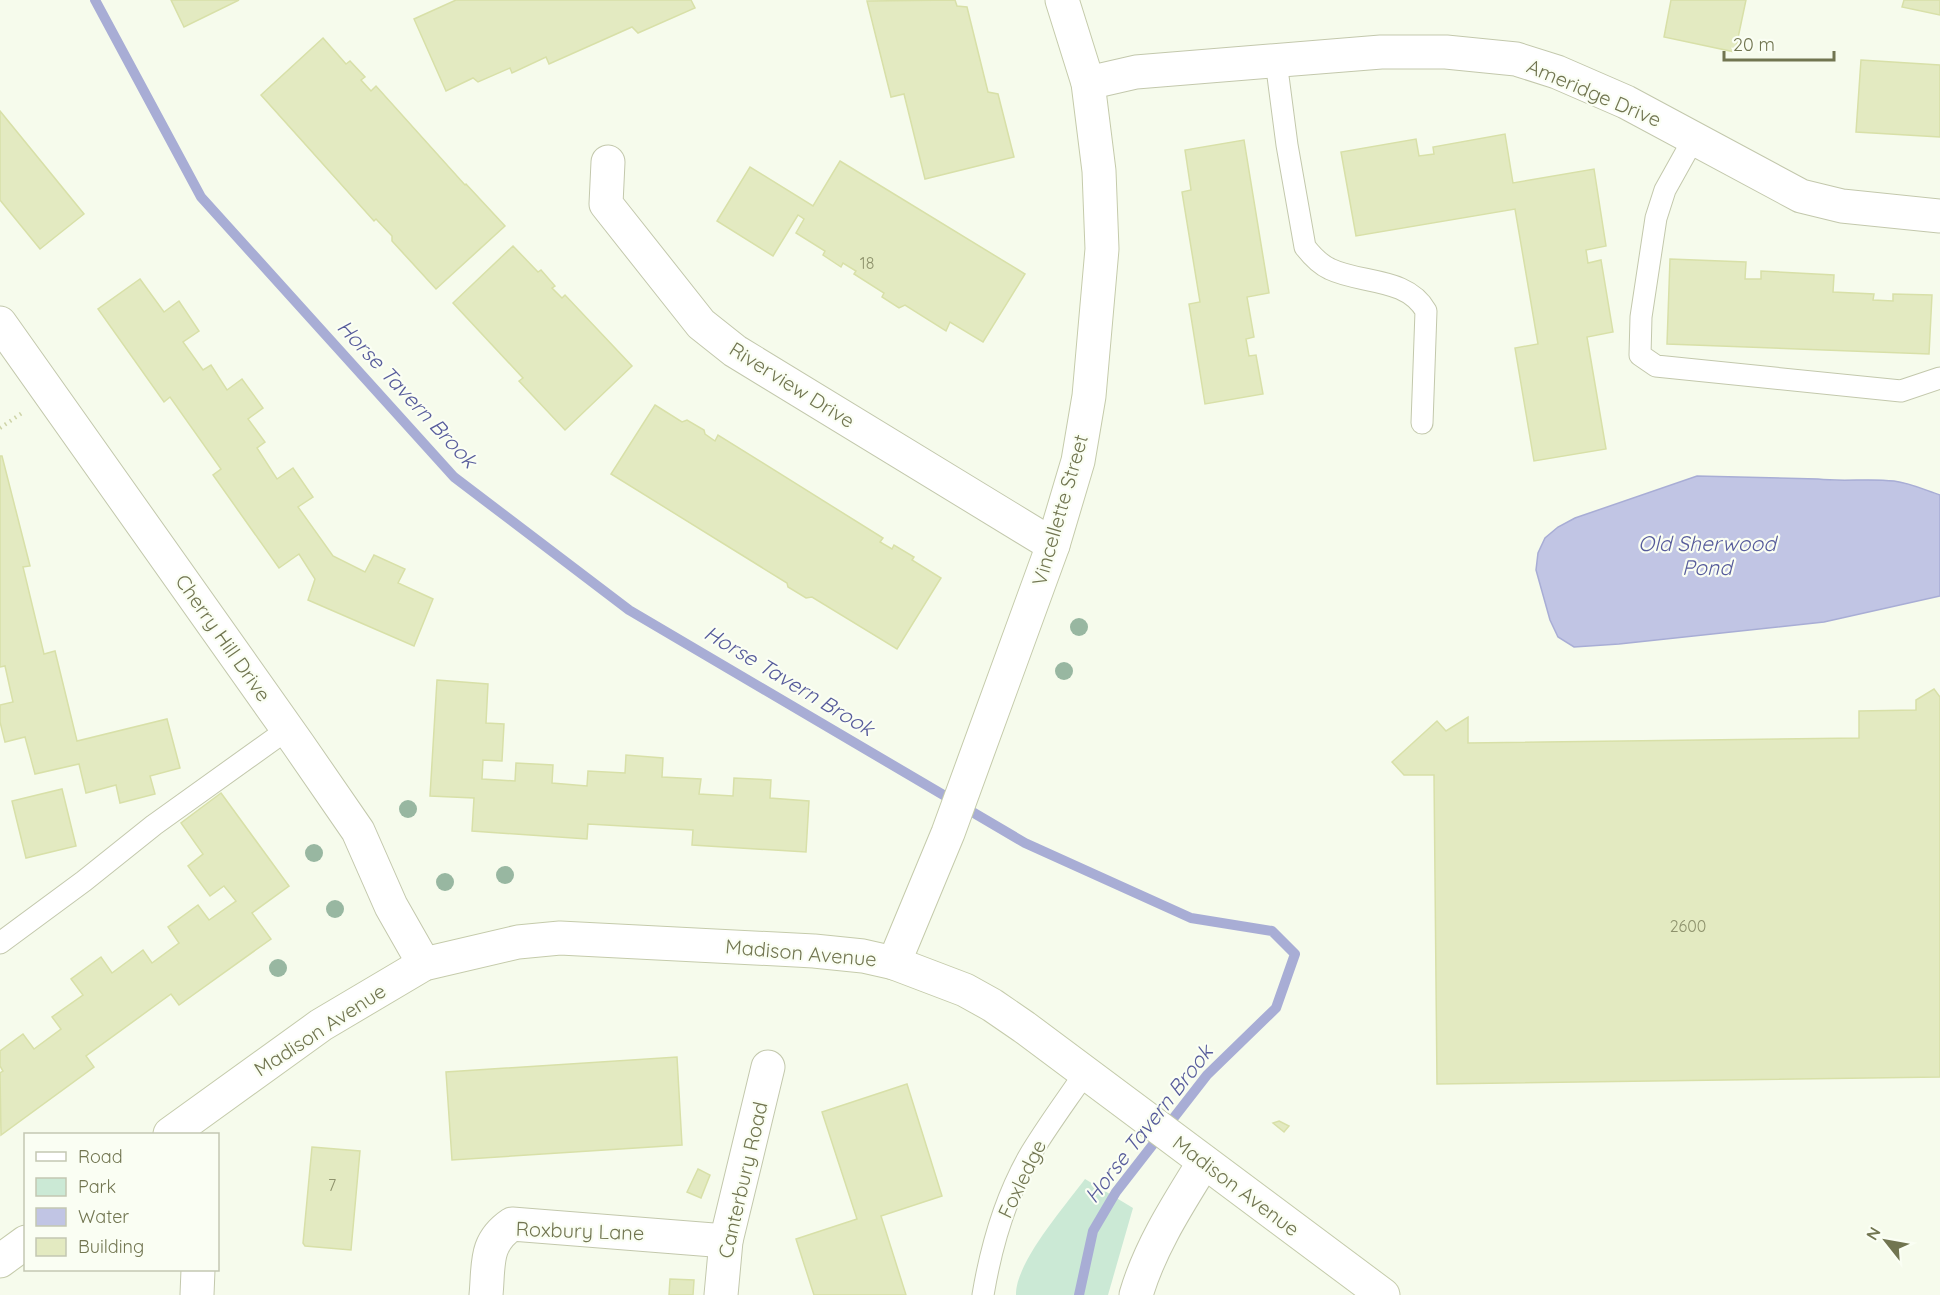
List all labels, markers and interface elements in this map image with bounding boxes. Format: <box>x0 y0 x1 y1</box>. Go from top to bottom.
scale bar <box>1724 24 1834 62</box>
text: 20 m <box>1733 33 1775 56</box>
street label: Ameridge Drive <box>1523 53 1665 132</box>
house number: 18 <box>860 253 874 273</box>
water label: Horse Tavern Brook <box>332 314 484 474</box>
street label: Riverview Drive <box>725 336 860 433</box>
street label: Vincellette Street <box>1026 431 1093 588</box>
water label: Old Sherwood Pond <box>1638 530 1778 580</box>
street label: Cherry Hill Drive <box>170 569 277 706</box>
water label: Horse Tavern Brook <box>700 619 880 742</box>
house number: 2600 <box>1670 916 1706 936</box>
street label: Madison Avenue <box>724 933 878 972</box>
street label: Madison Avenue <box>249 978 390 1081</box>
water label: Horse Tavern Brook <box>1079 1038 1219 1207</box>
street label: Canterbury Road <box>712 1099 773 1261</box>
street label: Madison Avenue <box>1168 1130 1305 1241</box>
legend <box>24 1133 219 1271</box>
street label: Foxledge <box>992 1136 1051 1222</box>
text: Road <box>78 1145 123 1168</box>
text: Park <box>78 1175 116 1198</box>
house number: 7 <box>328 1175 336 1195</box>
text: Water <box>78 1205 129 1228</box>
north arrow <box>1856 1211 1916 1271</box>
street label: Roxbury Lane <box>515 1216 645 1245</box>
text: N <box>1862 1223 1885 1243</box>
text: Building <box>78 1235 144 1258</box>

